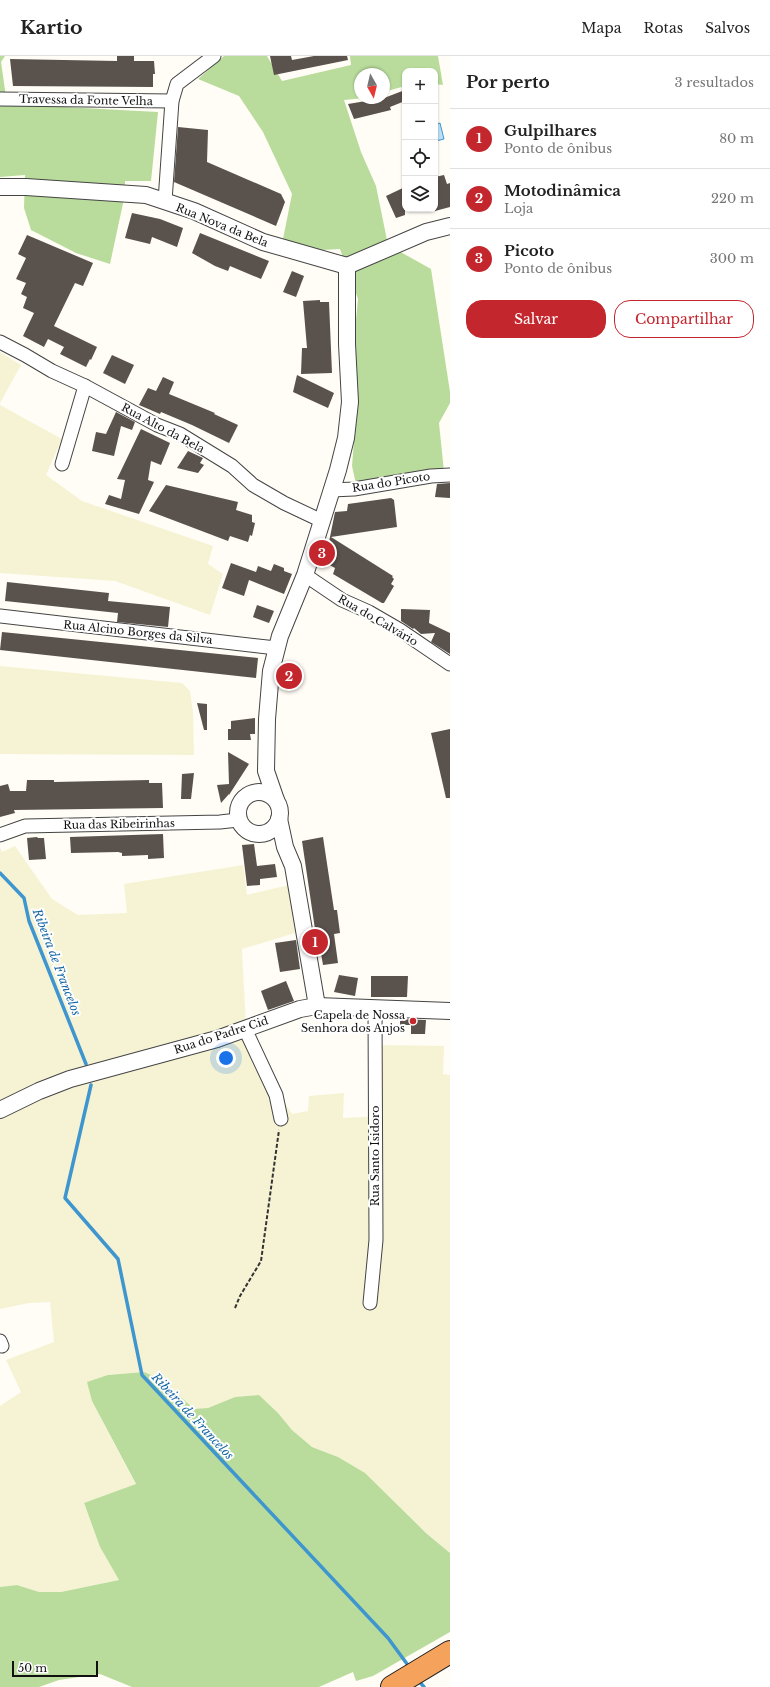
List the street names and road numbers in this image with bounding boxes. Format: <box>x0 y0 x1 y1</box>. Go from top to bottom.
street label: Travessa da Fonte Velha <box>19 92 154 108</box>
street label: Rua Nova da Bela <box>174 200 271 250</box>
street label: Rua Alto da Bela <box>119 400 208 456</box>
street label: Rua do Picoto <box>351 469 431 495</box>
street label: Rua do Calvário <box>335 591 421 649</box>
street label: Rua Alcino Borges da Silva <box>63 617 214 647</box>
street label: Rua das Ribeirinhas <box>63 816 175 832</box>
street label: Rua do Padre Cid <box>172 1013 271 1057</box>
street label: Rua Santo Isidoro <box>368 1106 382 1206</box>

